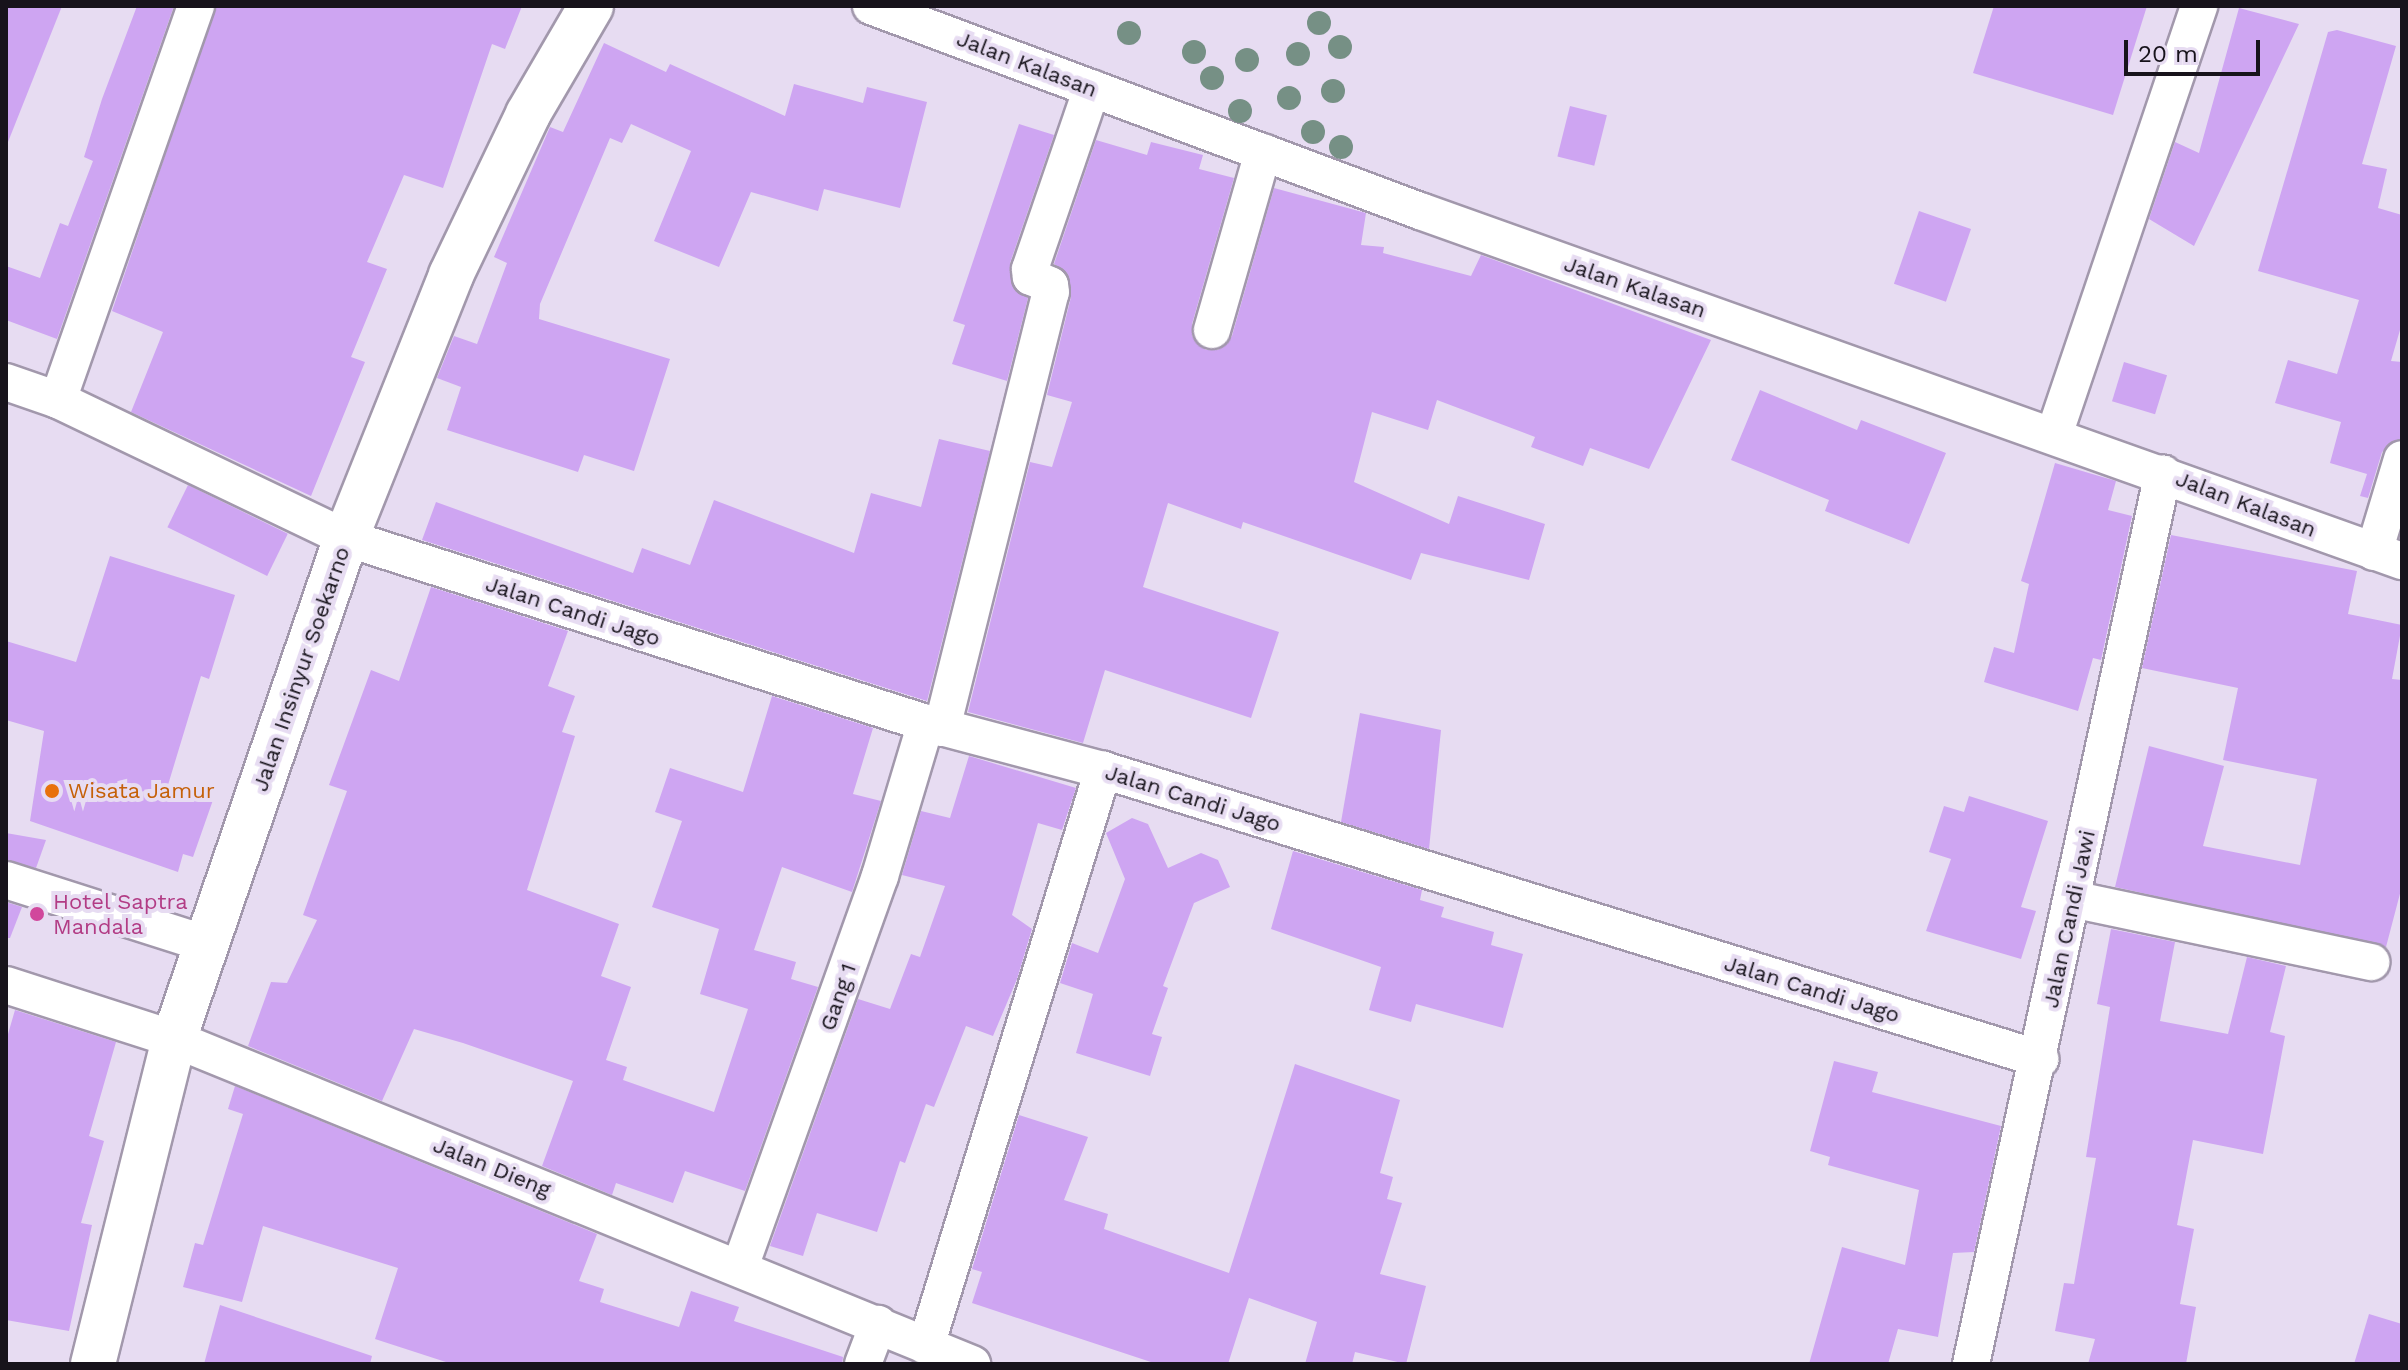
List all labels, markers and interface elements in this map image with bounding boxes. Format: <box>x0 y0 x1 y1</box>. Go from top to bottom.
scale bar <box>2128 24 2264 74</box>
street label: Jalan Kalasan <box>953 25 1101 103</box>
text: 20 m <box>2138 40 2198 68</box>
street label: Jalan Kalasan <box>1561 250 1709 324</box>
street label: Jalan Kalasan <box>2172 465 2320 543</box>
street label: Jalan Insinyur Soekarno <box>247 543 355 795</box>
street label: Jalan Candi Jago <box>482 570 664 652</box>
street label: Jalan Candi Jago <box>1102 759 1284 837</box>
place label: Wisata Jamur <box>68 778 216 804</box>
marker: Wisata Jamur <box>43 782 61 800</box>
street label: Jalan Candi Jawi <box>2037 827 2101 1011</box>
place label: Hotel Saptra Mandala <box>53 888 188 940</box>
marker: Hotel Saptra Mandala <box>28 905 46 923</box>
street label: Jalan Candi Jago <box>1721 950 1903 1028</box>
street label: Gang 1 <box>814 960 862 1034</box>
street label: Jalan Dieng <box>429 1131 555 1203</box>

